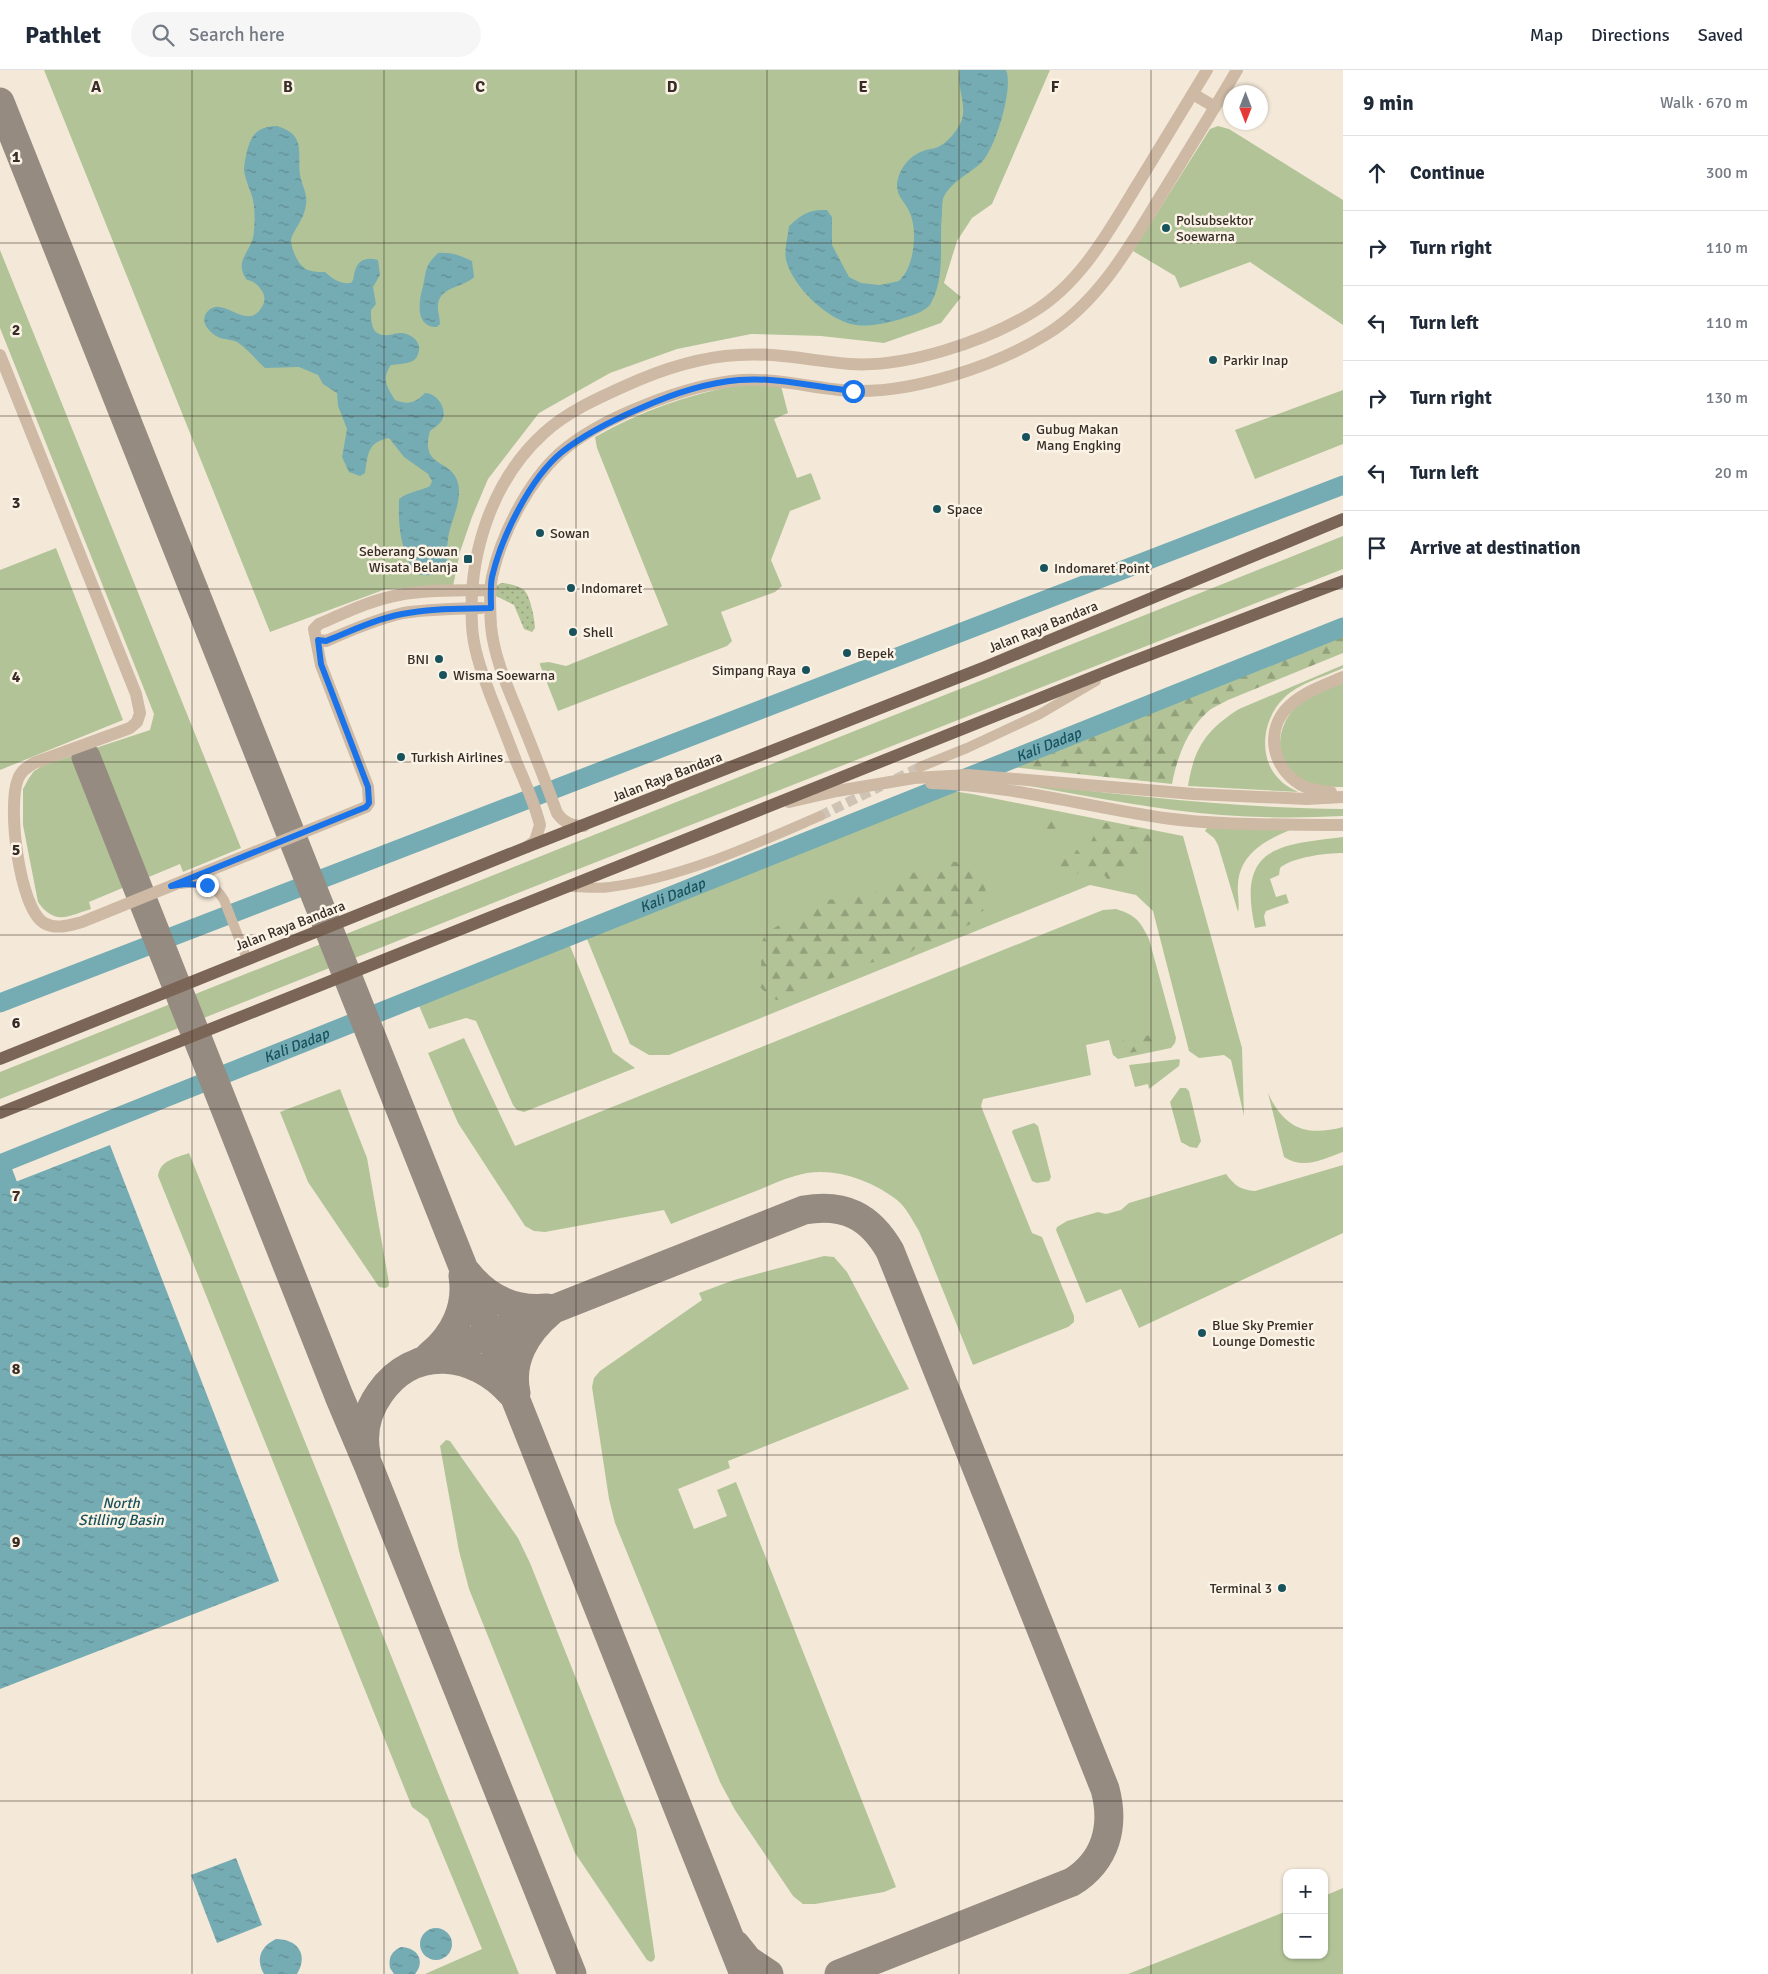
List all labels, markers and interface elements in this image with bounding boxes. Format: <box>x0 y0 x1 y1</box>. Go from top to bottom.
search box <box>131 12 481 57</box>
text: Pathlet <box>25 20 101 50</box>
icon: search <box>149 21 177 49</box>
text: Search here <box>189 23 285 47</box>
text: Map <box>1530 24 1563 46</box>
text: Directions <box>1591 24 1670 46</box>
text: Saved <box>1698 24 1743 46</box>
text: A <box>91 77 102 97</box>
text: B <box>283 77 293 97</box>
text: C <box>475 77 485 97</box>
text: D <box>667 77 678 97</box>
text: E <box>858 77 868 97</box>
text: F <box>1051 77 1060 97</box>
north arrow <box>1223 85 1268 130</box>
text: 9 min <box>1363 90 1414 116</box>
text: Walk · 670 m <box>1660 93 1748 113</box>
text: 1 <box>12 147 21 167</box>
icon: ahead <box>1363 159 1391 187</box>
text: Continue <box>1410 161 1485 185</box>
text: 300 m <box>1706 163 1748 183</box>
place label: Polsubsektor Soewarna <box>1176 212 1254 245</box>
marker: Polsubsektor Soewarna <box>1160 222 1172 234</box>
icon: right <box>1363 234 1391 262</box>
text: Turn right <box>1410 236 1492 260</box>
text: 110 m <box>1706 238 1748 258</box>
icon: left <box>1363 309 1391 337</box>
text: Turn left <box>1410 311 1479 335</box>
text: 110 m <box>1706 313 1748 333</box>
text: 2 <box>12 320 20 340</box>
place label: Parkir Inap <box>1223 352 1288 369</box>
marker: Parkir Inap <box>1207 354 1219 366</box>
route start <box>842 380 865 403</box>
icon: right <box>1363 384 1391 412</box>
text: Turn right <box>1410 386 1492 410</box>
text: 130 m <box>1706 388 1748 408</box>
place label: Gubug Makan Mang Engking <box>1036 421 1121 454</box>
marker: Gubug Makan Mang Engking <box>1020 431 1032 443</box>
icon: left <box>1363 459 1391 487</box>
text: Turn left <box>1410 461 1479 485</box>
text: 20 m <box>1714 463 1748 483</box>
text: 3 <box>12 493 20 513</box>
place label: Space <box>947 501 983 518</box>
marker: Space <box>931 503 943 515</box>
place label: Sowan <box>550 525 590 542</box>
marker: Sowan <box>534 527 546 539</box>
icon: arrive <box>1363 534 1391 562</box>
text: Arrive at destination <box>1410 536 1581 560</box>
place label: Seberang Sowan Wisata Belanja <box>359 543 458 576</box>
marker: Seberang Sowan Wisata Belanja <box>462 553 474 565</box>
place label: Indomaret Point <box>1054 560 1150 577</box>
marker: Indomaret Point <box>1038 562 1050 574</box>
place label: Indomaret <box>581 580 643 597</box>
marker: Indomaret <box>565 582 577 594</box>
street label: Jalan Raya Bandara <box>986 597 1100 657</box>
place label: Shell <box>583 624 613 641</box>
marker: Shell <box>567 626 579 638</box>
place label: Bepek <box>857 645 894 662</box>
marker: Bepek <box>841 647 853 659</box>
place label: BNI <box>407 651 429 668</box>
marker: BNI <box>433 653 445 665</box>
place label: Simpang Raya <box>712 662 796 679</box>
marker: Simpang Raya <box>800 664 812 676</box>
text: 4 <box>12 667 21 687</box>
place label: Wisma Soewarna <box>453 667 555 684</box>
marker: Wisma Soewarna <box>437 669 449 681</box>
water label: Kali Dadap <box>1013 723 1085 766</box>
street label: Jalan Raya Bandara <box>610 748 724 806</box>
place label: Turkish Airlines <box>411 749 503 766</box>
marker: Turkish Airlines <box>395 751 407 763</box>
text: 5 <box>12 840 20 860</box>
route end <box>196 874 219 897</box>
water label: Kali Dadap <box>637 874 709 916</box>
street label: Jalan Raya Bandara <box>233 897 347 955</box>
text: 6 <box>12 1013 21 1033</box>
water label: Kali Dadap <box>261 1024 333 1067</box>
text: 7 <box>12 1186 21 1206</box>
place label: Blue Sky Premier Lounge Domestic <box>1212 1317 1315 1350</box>
marker: Blue Sky Premier Lounge Domestic <box>1196 1327 1208 1339</box>
text: 8 <box>12 1359 21 1379</box>
water label: North Stilling Basin <box>78 1494 164 1529</box>
text: 9 <box>12 1532 21 1552</box>
place label: Terminal 3 <box>1210 1580 1272 1597</box>
marker: Terminal 3 <box>1276 1582 1288 1594</box>
map controls <box>1283 1869 1328 1959</box>
button: + <box>1283 1869 1328 1914</box>
button: − <box>1283 1914 1328 1959</box>

